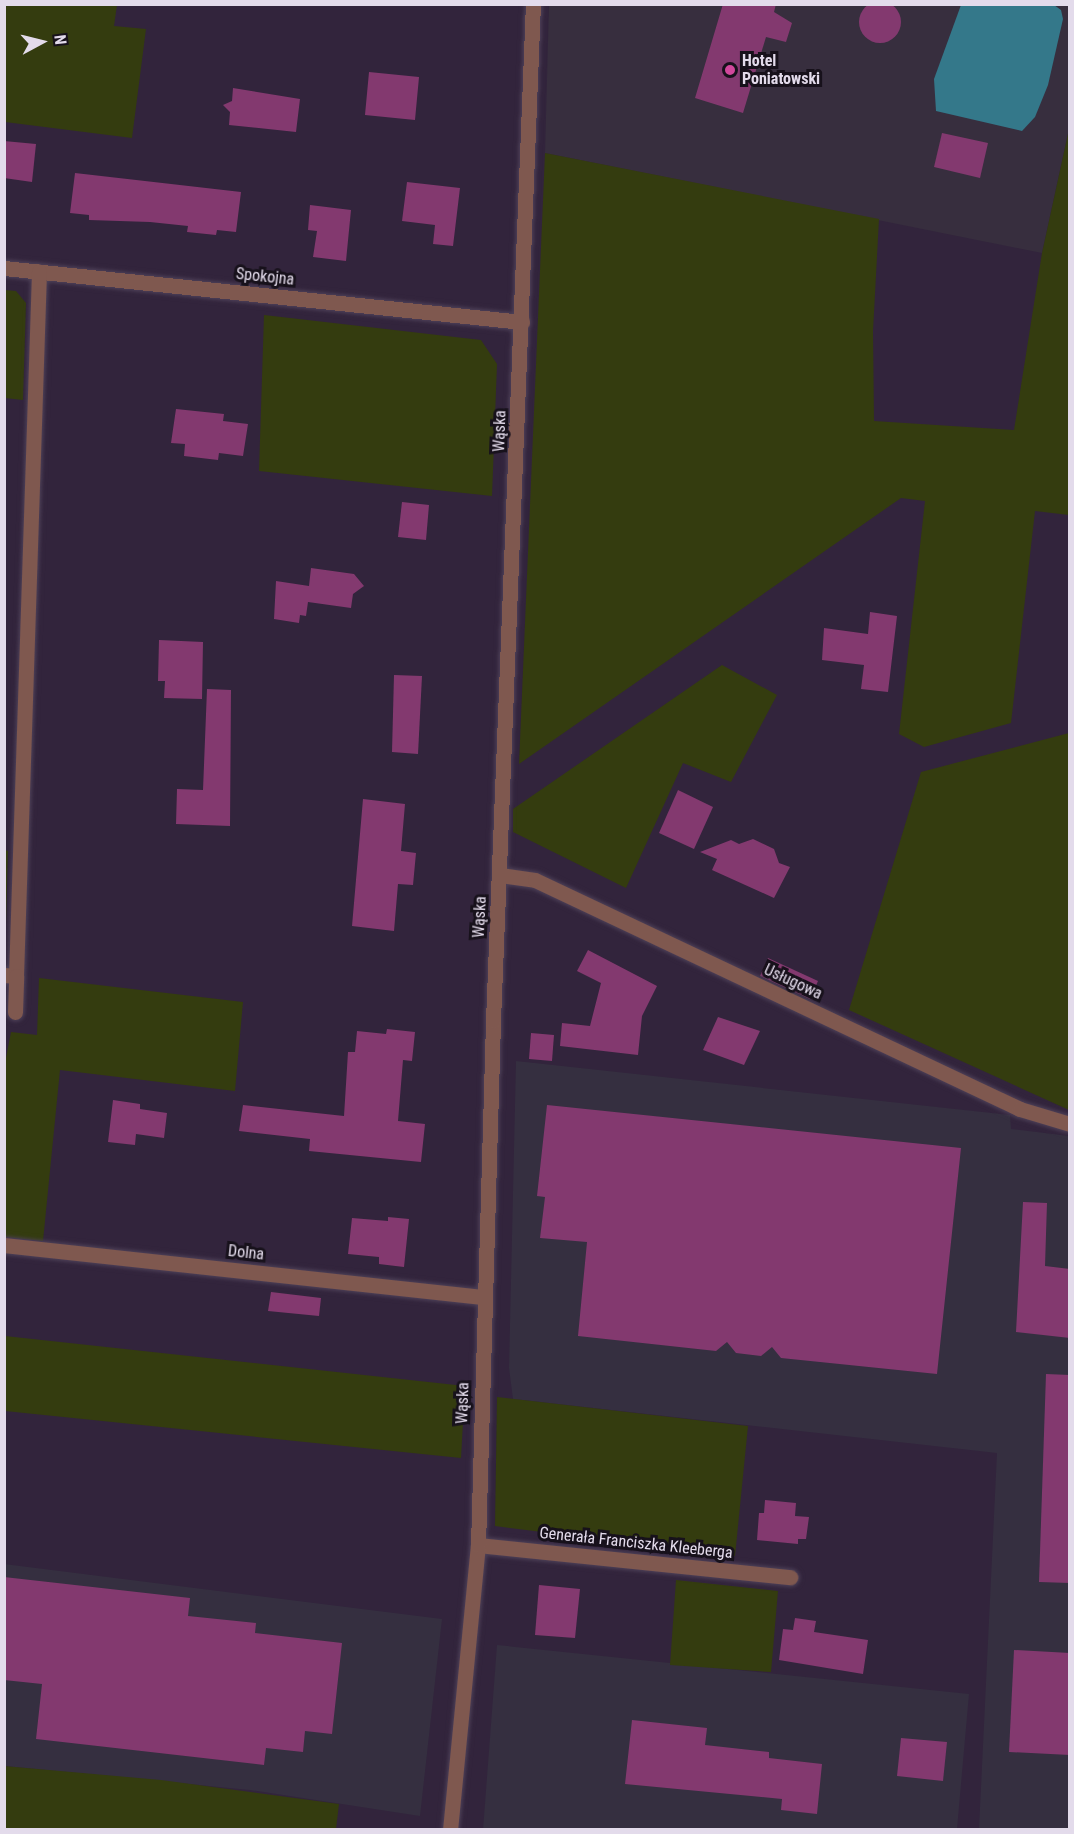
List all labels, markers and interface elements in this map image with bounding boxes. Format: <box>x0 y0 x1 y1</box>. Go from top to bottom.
north arrow <box>12 12 72 72</box>
text: N <box>50 34 70 46</box>
place label: Hotel Poniatowski <box>742 51 820 89</box>
marker: Hotel Poniatowski <box>723 63 737 77</box>
street label: Spokojna <box>235 264 295 290</box>
street label: Wąska <box>490 410 510 452</box>
street label: Wąska <box>469 896 491 938</box>
street label: Usługowa <box>761 960 825 1004</box>
street label: Dolna <box>227 1242 265 1264</box>
street label: Wąska <box>453 1382 473 1424</box>
street label: Generała Franciszka Kleeberga <box>538 1523 734 1563</box>

